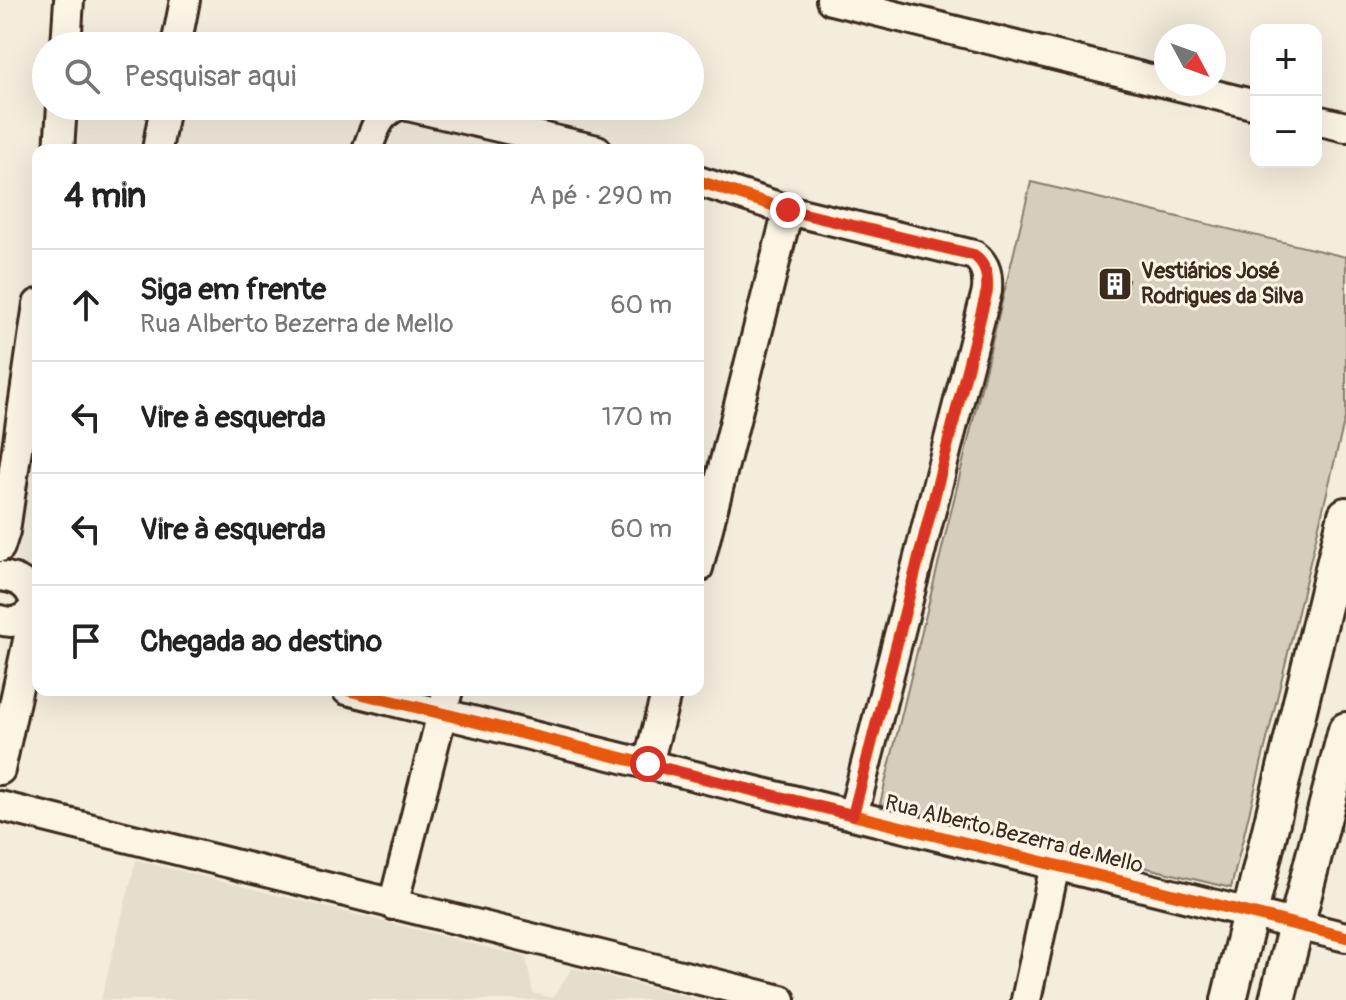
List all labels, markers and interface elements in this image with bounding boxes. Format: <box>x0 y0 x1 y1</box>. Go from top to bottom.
north arrow <box>1154 24 1226 96</box>
map controls <box>1250 24 1322 168</box>
button: + <box>1250 24 1322 96</box>
search box <box>32 32 704 120</box>
icon: search <box>60 54 104 98</box>
text: Pesquisar aqui <box>124 58 296 95</box>
button: − <box>1250 96 1322 168</box>
text: 4 min <box>64 175 146 218</box>
text: A pé · 290 m <box>529 180 672 212</box>
route end <box>770 192 806 228</box>
place label: Vestiários José Rodrigues da Silva <box>1141 257 1304 310</box>
building icon: Vestiários José Rodrigues da Silva <box>1096 265 1134 303</box>
text: Siga em frente <box>140 271 326 308</box>
icon: ahead <box>64 283 108 327</box>
text: 60 m <box>610 289 672 321</box>
text: Rua Alberto Bezerra de Mello <box>140 308 453 340</box>
icon: left <box>64 395 108 439</box>
text: Vire à esquerda <box>140 399 326 436</box>
text: 170 m <box>602 401 672 433</box>
icon: left <box>64 507 108 551</box>
text: Vire à esquerda <box>140 511 326 548</box>
text: 60 m <box>610 513 672 545</box>
icon: arrive <box>64 619 108 663</box>
text: Chegada ao destino <box>140 623 382 660</box>
route start <box>630 746 666 782</box>
street label: Rua Alberto Bezerra de Mello <box>882 788 1146 880</box>

